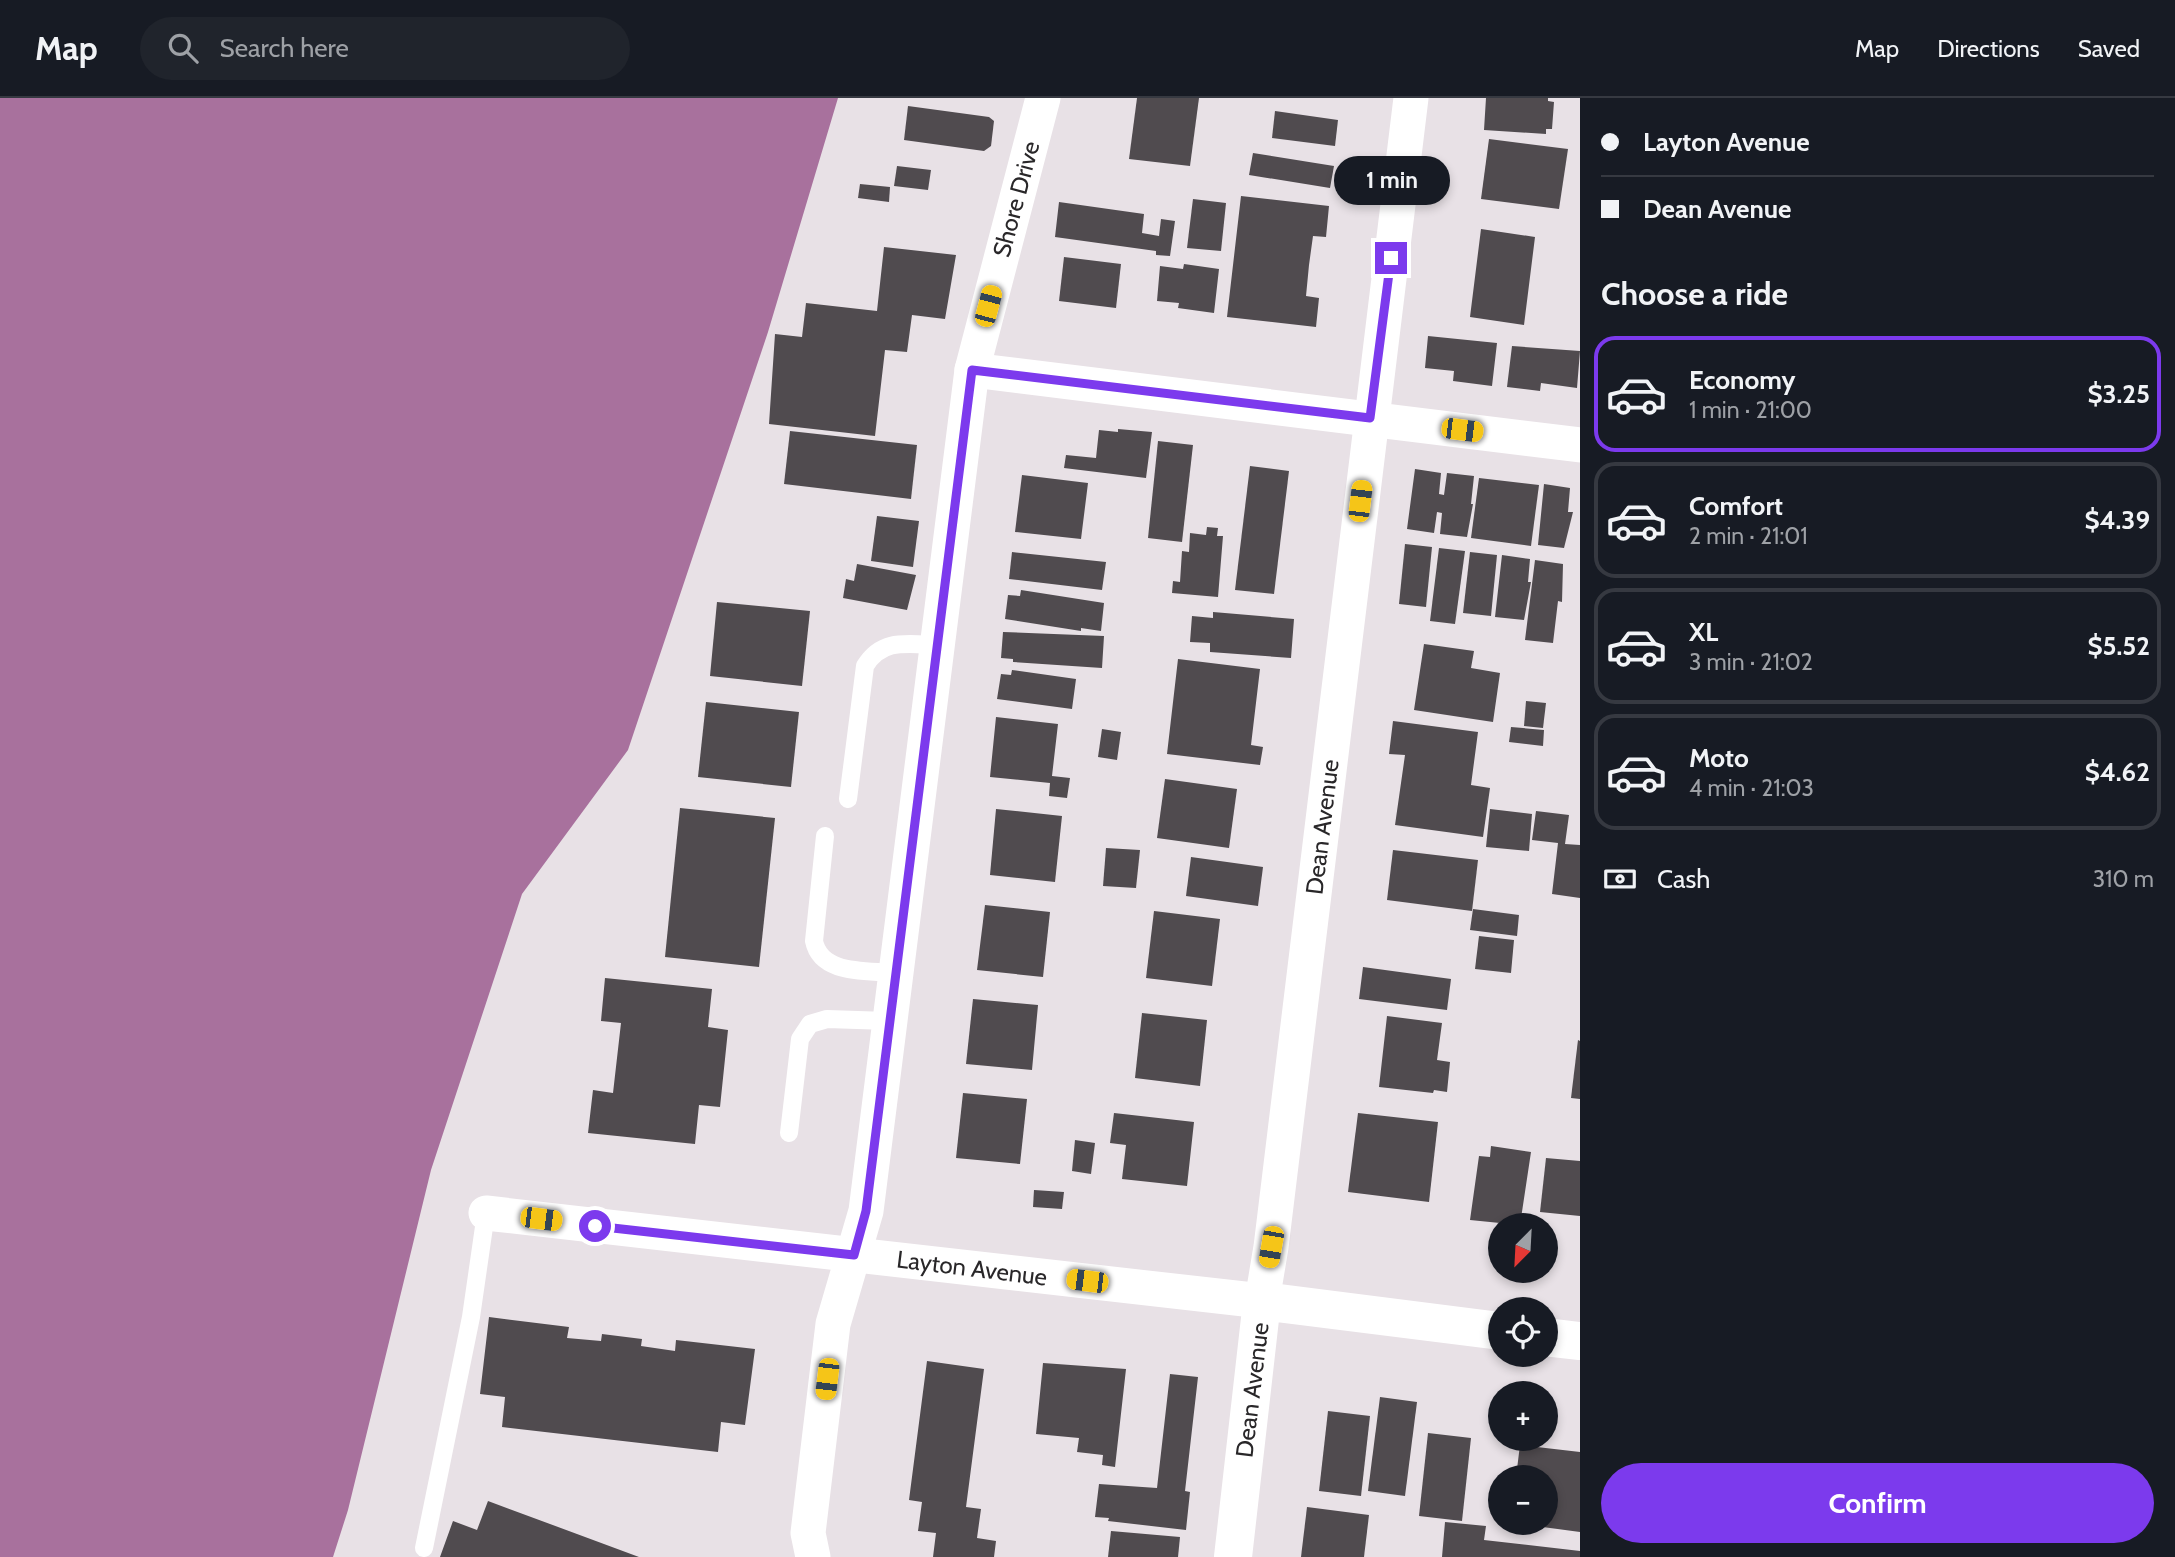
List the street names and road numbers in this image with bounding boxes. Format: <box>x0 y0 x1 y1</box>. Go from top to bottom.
street label: Shore Drive <box>987 138 1045 260</box>
street label: Dean Avenue <box>1299 758 1345 896</box>
street label: Layton Avenue <box>895 1244 1049 1292</box>
street label: Dean Avenue <box>1229 1321 1275 1459</box>

